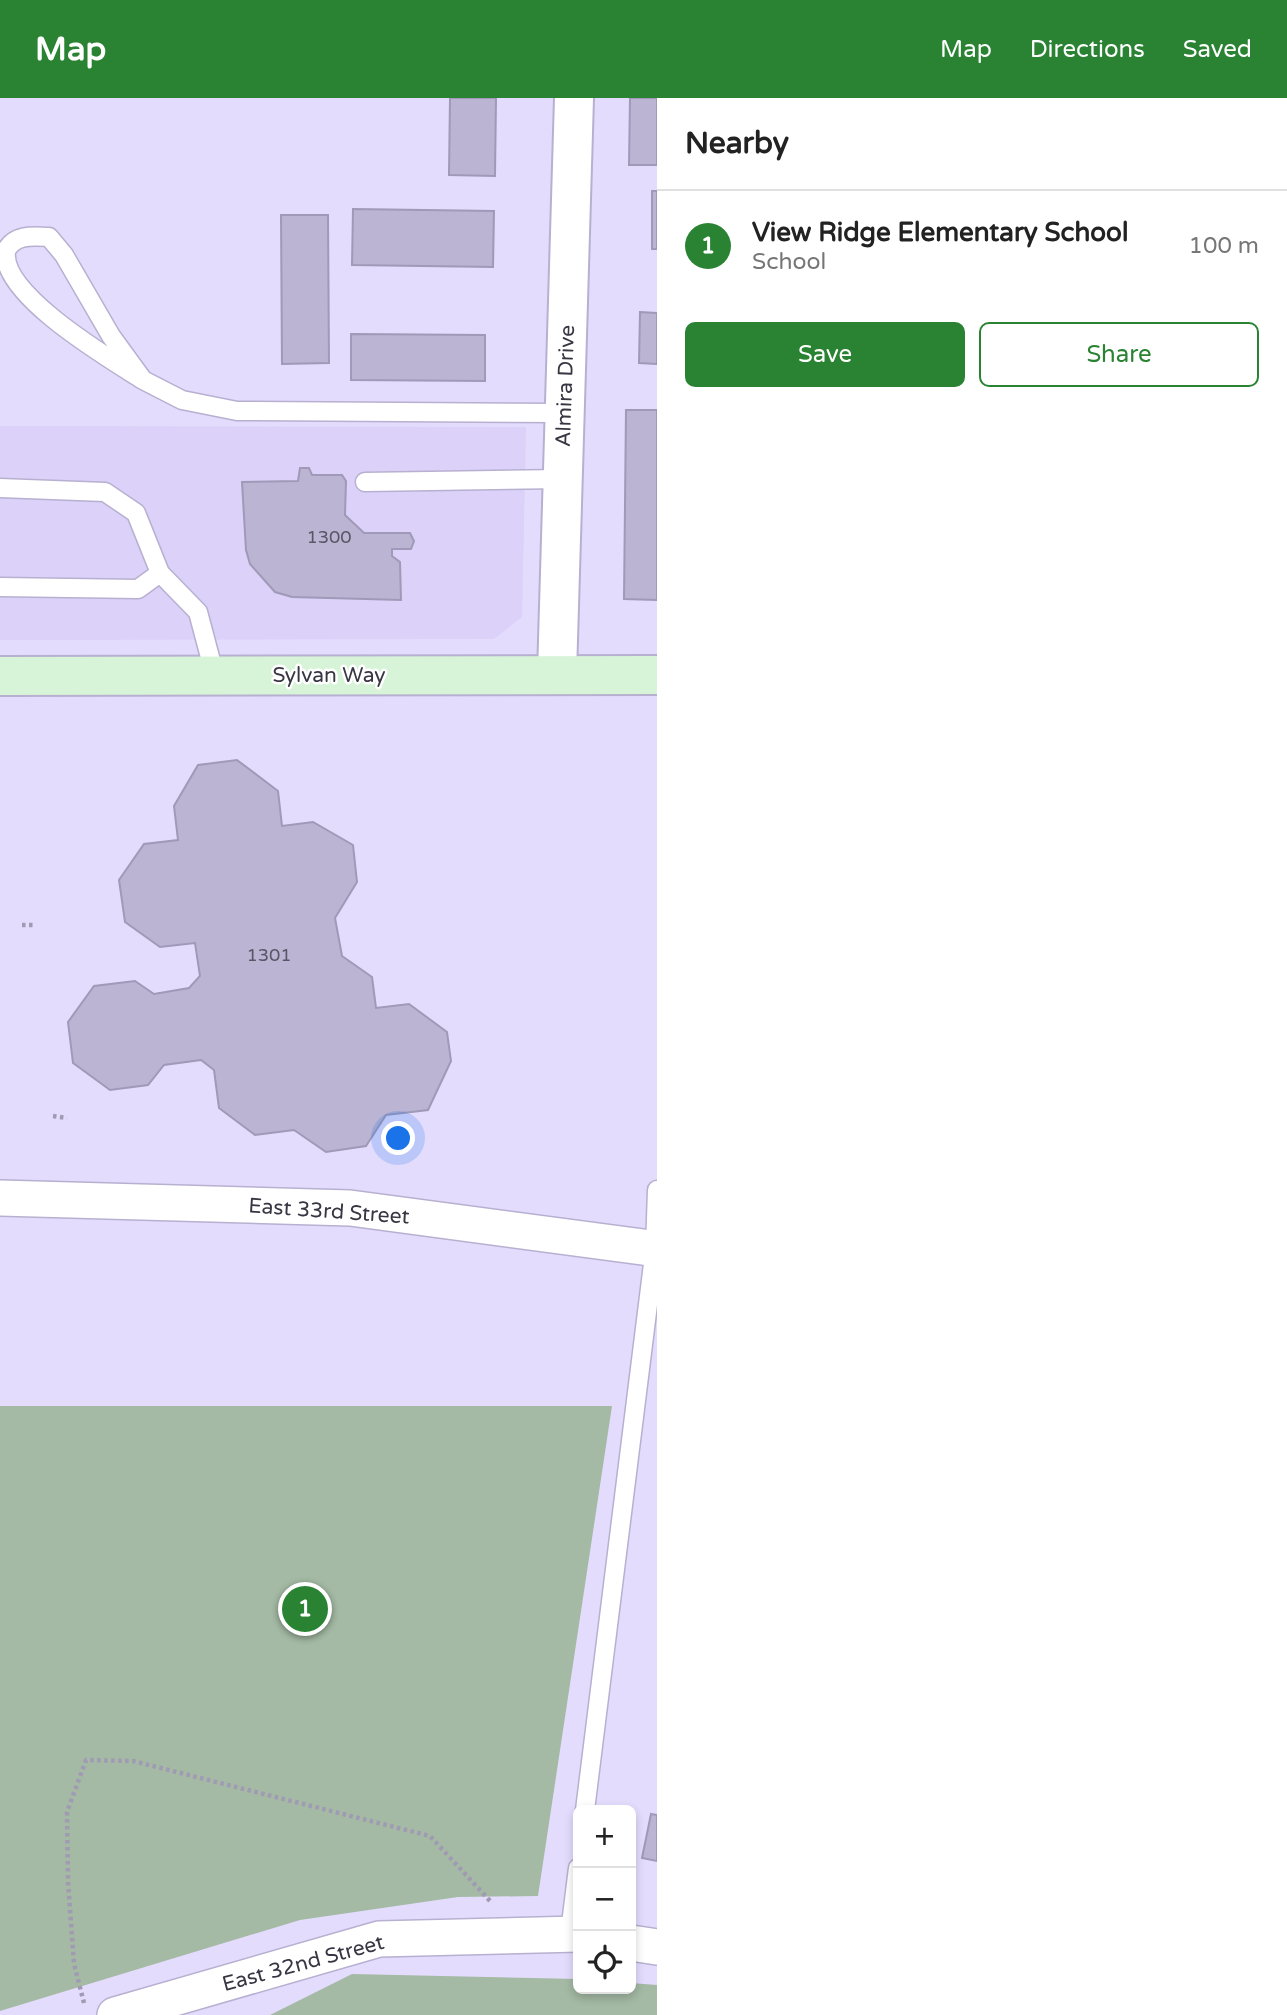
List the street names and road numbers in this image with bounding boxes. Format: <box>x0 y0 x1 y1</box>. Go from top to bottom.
street label: Almira Drive <box>551 324 580 448</box>
street label: Sylvan Way <box>272 663 386 688</box>
street label: East 33rd Street <box>248 1193 410 1230</box>
street label: East 32nd Street <box>220 1930 387 1997</box>

